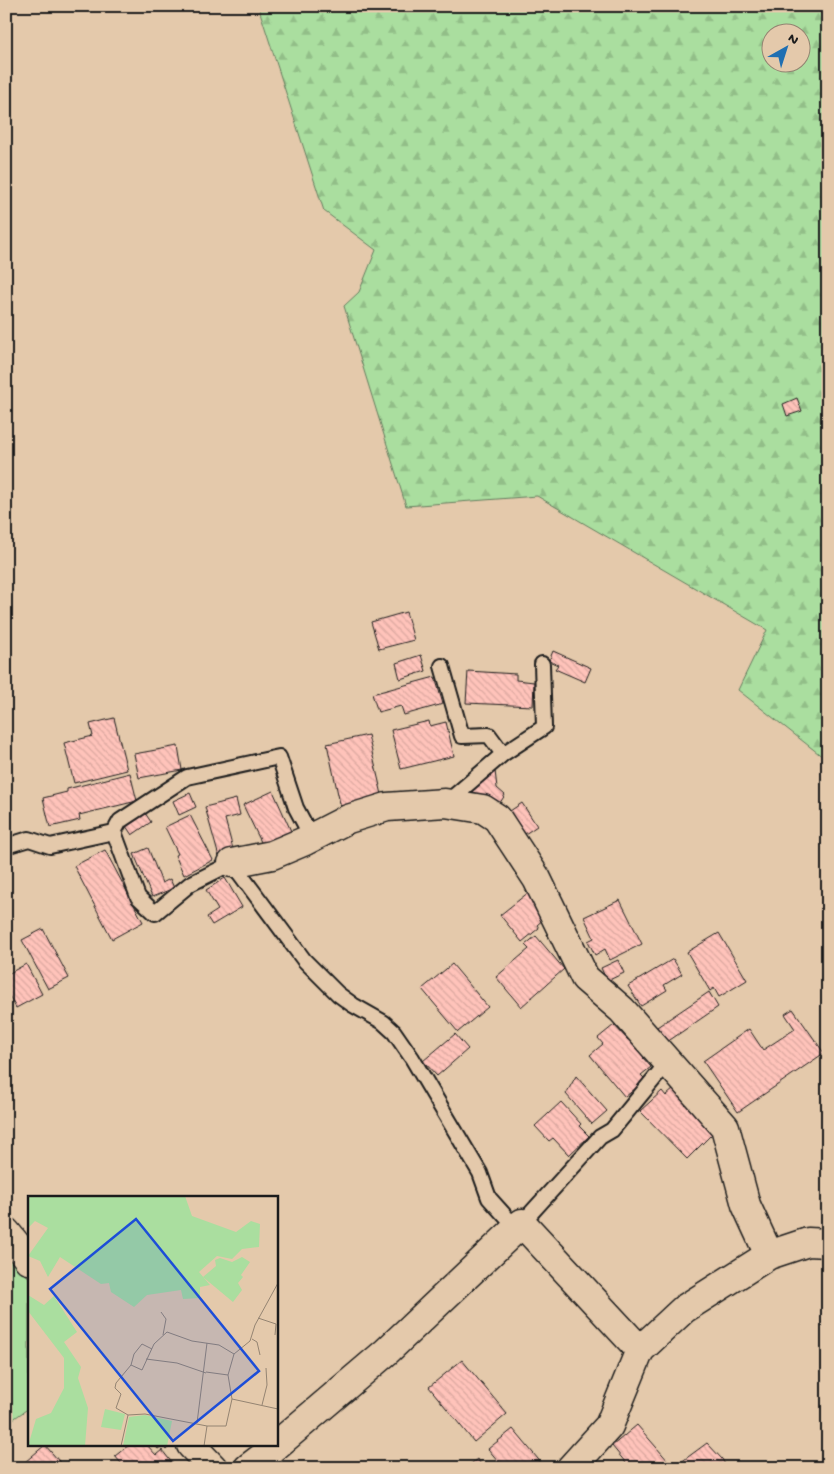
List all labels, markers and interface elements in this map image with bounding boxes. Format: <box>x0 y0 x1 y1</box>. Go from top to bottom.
north arrow <box>762 22 812 72</box>
text: N <box>784 30 802 49</box>
inset map <box>28 1196 278 1446</box>

